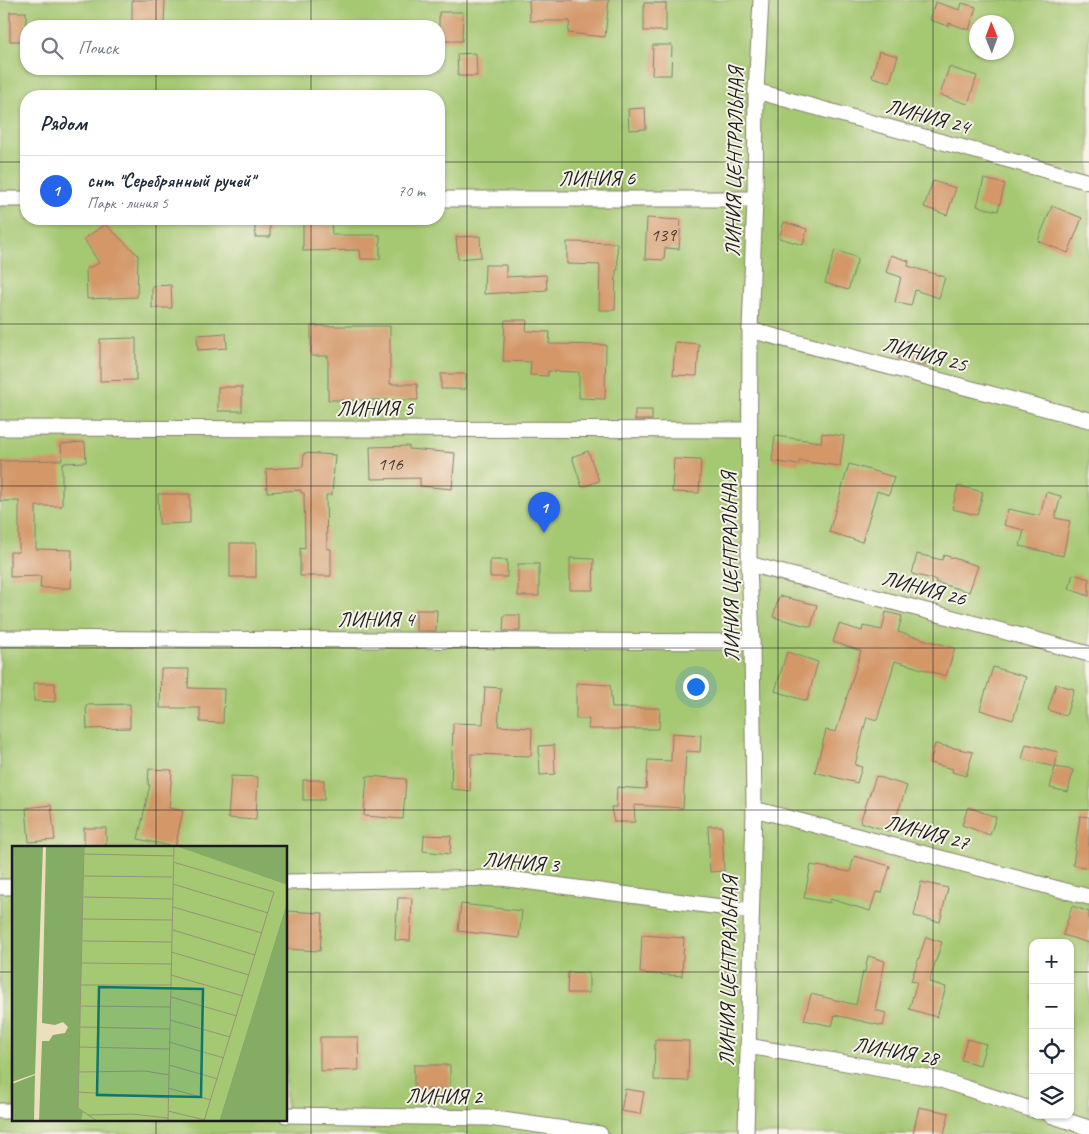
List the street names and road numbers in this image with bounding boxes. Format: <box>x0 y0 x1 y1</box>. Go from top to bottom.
street label: ЛИНИЯ ЦЕНТРАЛЬНАЯ <box>719 63 749 257</box>
street label: ЛИНИЯ 24 <box>883 92 975 140</box>
street label: ЛИНИЯ 6 <box>559 165 636 191</box>
street label: ЛИНИЯ 25 <box>880 330 971 378</box>
street label: ЛИНИЯ 5 <box>337 395 415 421</box>
street label: ЛИНИЯ ЦЕНТРАЛЬНАЯ <box>715 468 745 662</box>
street label: ЛИНИЯ 26 <box>879 564 969 612</box>
street label: ЛИНИЯ 4 <box>338 606 417 632</box>
street label: ЛИНИЯ 27 <box>882 808 973 856</box>
street label: ЛИНИЯ 3 <box>482 846 562 878</box>
street label: ЛИНИЯ ЦЕНТРАЛЬНАЯ <box>713 872 743 1066</box>
street label: ЛИНИЯ 28 <box>851 1031 943 1072</box>
street label: ЛИНИЯ 2 <box>406 1082 484 1110</box>

